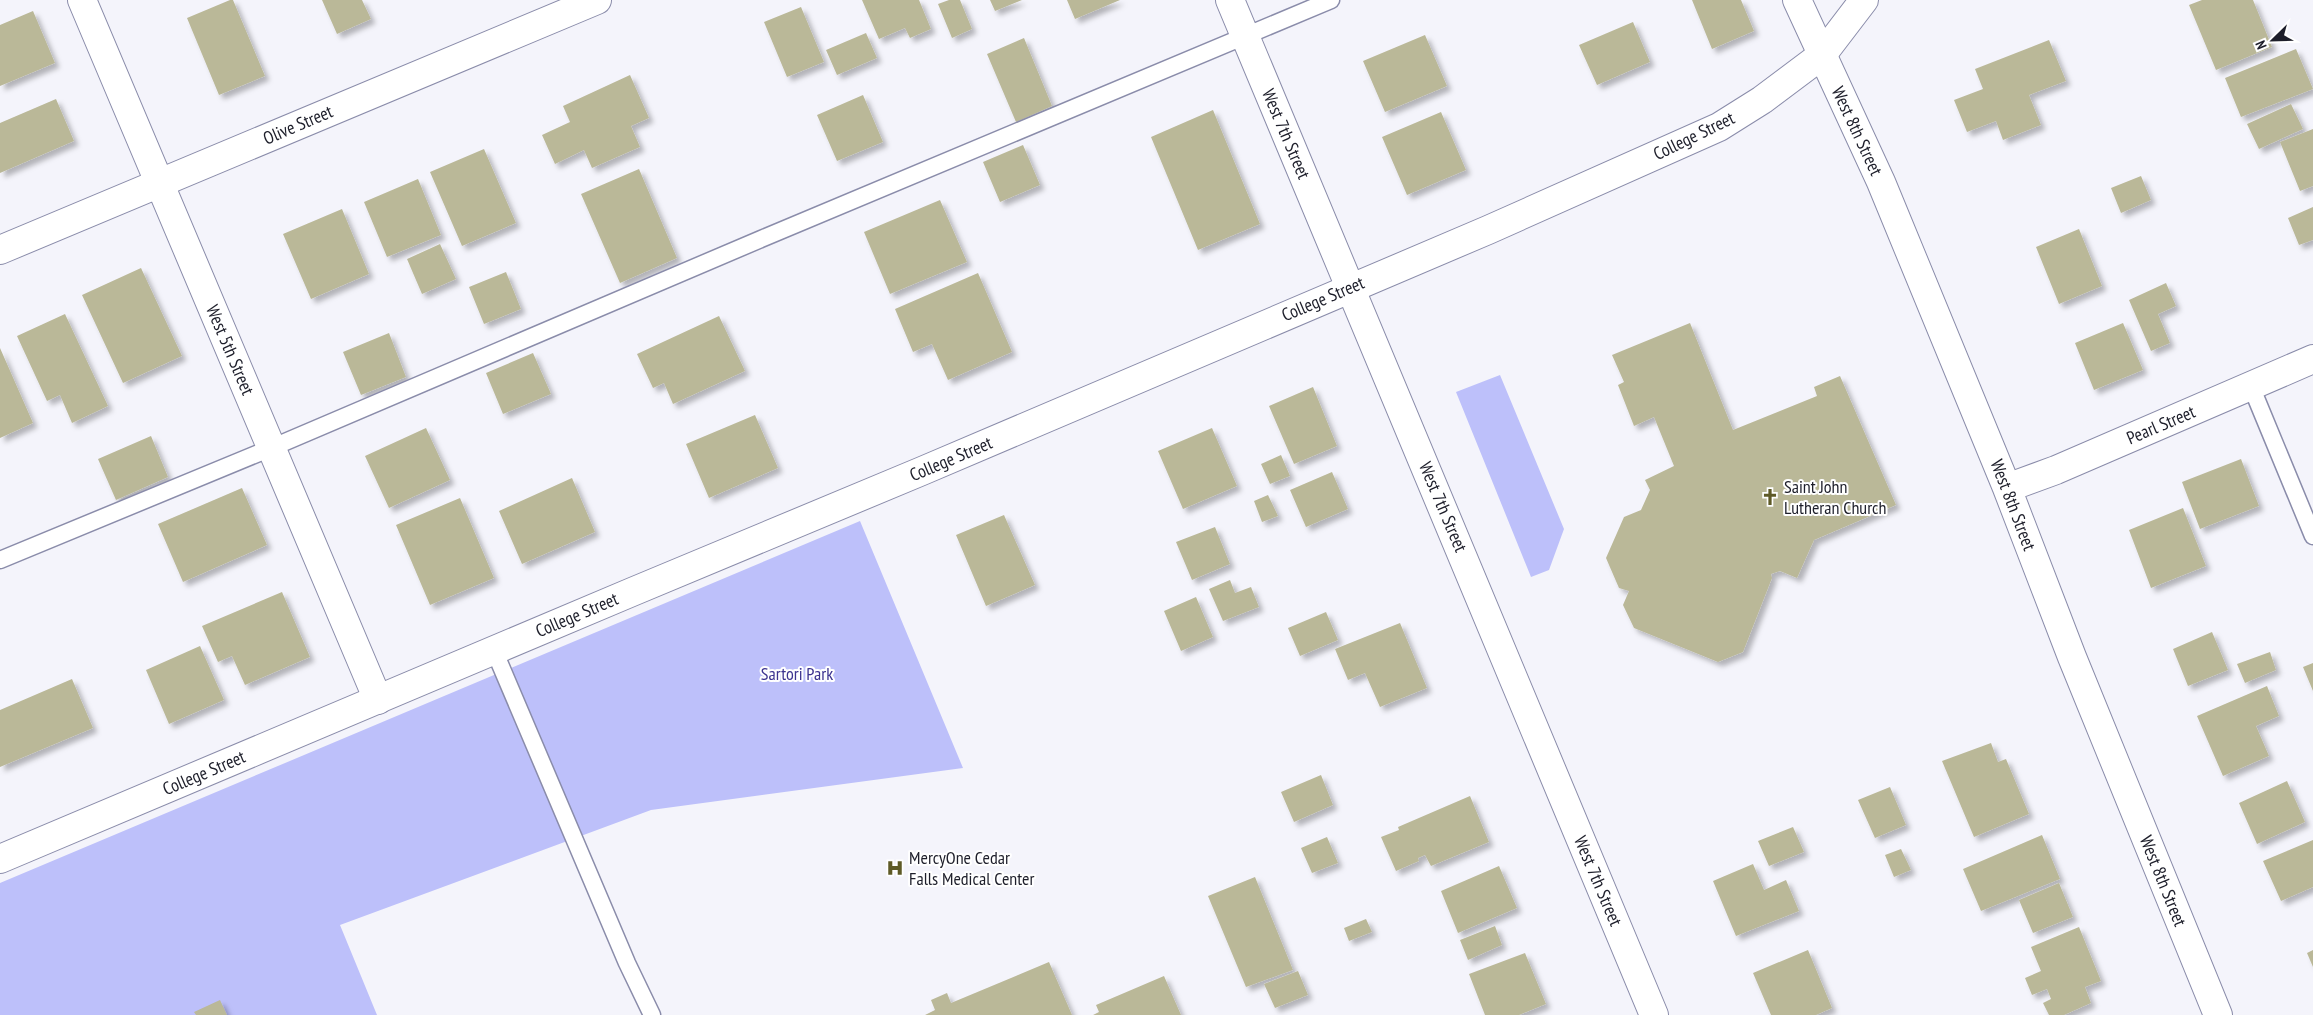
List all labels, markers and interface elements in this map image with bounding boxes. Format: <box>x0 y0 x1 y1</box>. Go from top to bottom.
north arrow <box>2248 15 2298 65</box>
text: N <box>2251 38 2271 52</box>
street label: West 8th Street <box>1827 83 1888 179</box>
street label: West 7th Street <box>1257 85 1316 182</box>
street label: Olive Street <box>259 100 336 149</box>
street label: College Street <box>1649 106 1738 165</box>
street label: College Street <box>1278 271 1368 326</box>
street label: West 5th Street <box>201 301 260 398</box>
street label: Pearl Street <box>2123 400 2199 449</box>
street label: College Street <box>906 431 996 486</box>
street label: West 8th Street <box>1986 456 2041 554</box>
street label: West 7th Street <box>1414 458 1473 555</box>
place label: Saint John Lutheran Church <box>1784 475 1886 519</box>
church icon: Saint John Lutheran Church <box>1760 487 1780 507</box>
street label: College Street <box>532 587 622 642</box>
park label: Sartori Park <box>761 662 833 685</box>
street label: College Street <box>159 745 249 800</box>
street label: West 7th Street <box>1569 832 1628 929</box>
street label: West 8th Street <box>2135 832 2192 930</box>
place label: MercyOne Cedar Falls Medical Center <box>909 846 1034 890</box>
hospital icon: MercyOne Cedar Falls Medical Center <box>885 858 905 878</box>

